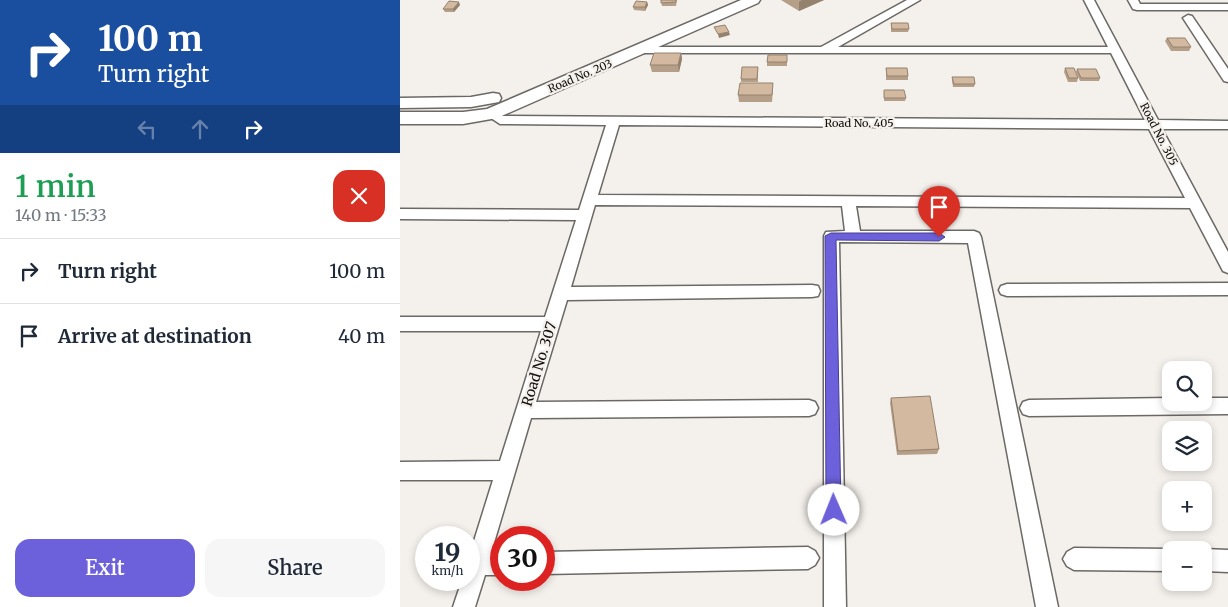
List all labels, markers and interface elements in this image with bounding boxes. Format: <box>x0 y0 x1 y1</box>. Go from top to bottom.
text: 100 m <box>98 17 203 61</box>
icon: right <box>15 20 80 85</box>
street label: Road No. 203 <box>546 56 614 96</box>
text: Turn right <box>98 60 209 88</box>
street label: Road No. 305 <box>1137 100 1181 168</box>
icon: left <box>133 115 161 143</box>
icon: ahead <box>186 115 214 143</box>
icon: right <box>239 115 267 143</box>
street label: Road No. 405 <box>824 116 894 130</box>
text: 1 min <box>15 167 96 205</box>
button: close <box>333 170 385 222</box>
pin <box>918 186 960 237</box>
icon: arrive <box>925 193 953 221</box>
text: 140 m · 15:33 <box>15 205 107 225</box>
icon: right <box>15 257 43 285</box>
text: Turn right <box>58 259 157 283</box>
text: 100 m <box>329 259 385 283</box>
street label: Road No. 307 <box>518 320 560 408</box>
icon: arrive <box>15 322 43 350</box>
text: Arrive at destination <box>58 324 252 348</box>
text: 40 m <box>338 324 385 348</box>
map controls <box>1162 361 1212 591</box>
button: search <box>1162 361 1212 411</box>
button: layers <box>1162 421 1212 471</box>
button: + <box>1162 481 1212 531</box>
position arrow <box>807 483 859 535</box>
speed limit sign: 30 <box>490 526 555 591</box>
text: 19 <box>435 536 460 568</box>
button: Exit <box>15 539 195 597</box>
button: Share <box>205 539 385 597</box>
button: − <box>1162 541 1212 591</box>
text: km/h <box>432 563 463 578</box>

